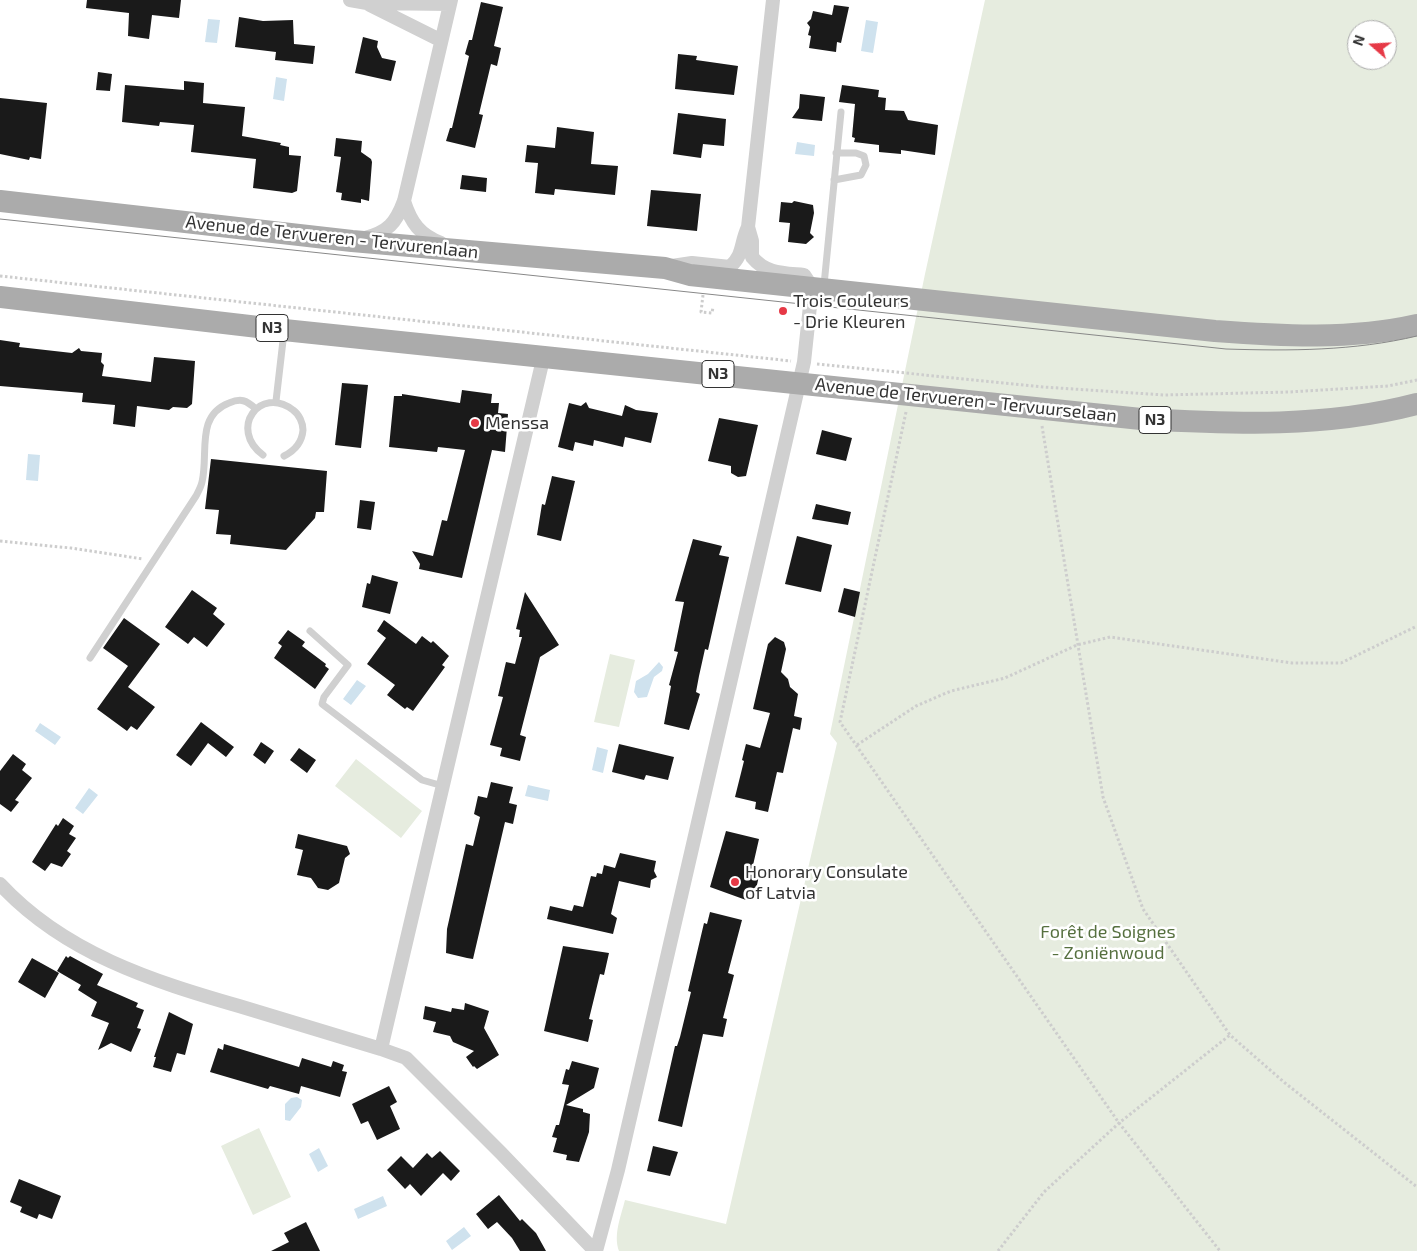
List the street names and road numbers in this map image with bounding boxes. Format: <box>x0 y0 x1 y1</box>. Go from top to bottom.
street label: Avenue de Tervueren - Tervurenlaan <box>185 211 479 263</box>
road number: N3 <box>256 314 288 342</box>
road number: N3 <box>702 360 734 388</box>
street label: Avenue de Tervueren - Tervuurselaan <box>814 373 1118 427</box>
road number: N3 <box>1139 406 1171 434</box>

